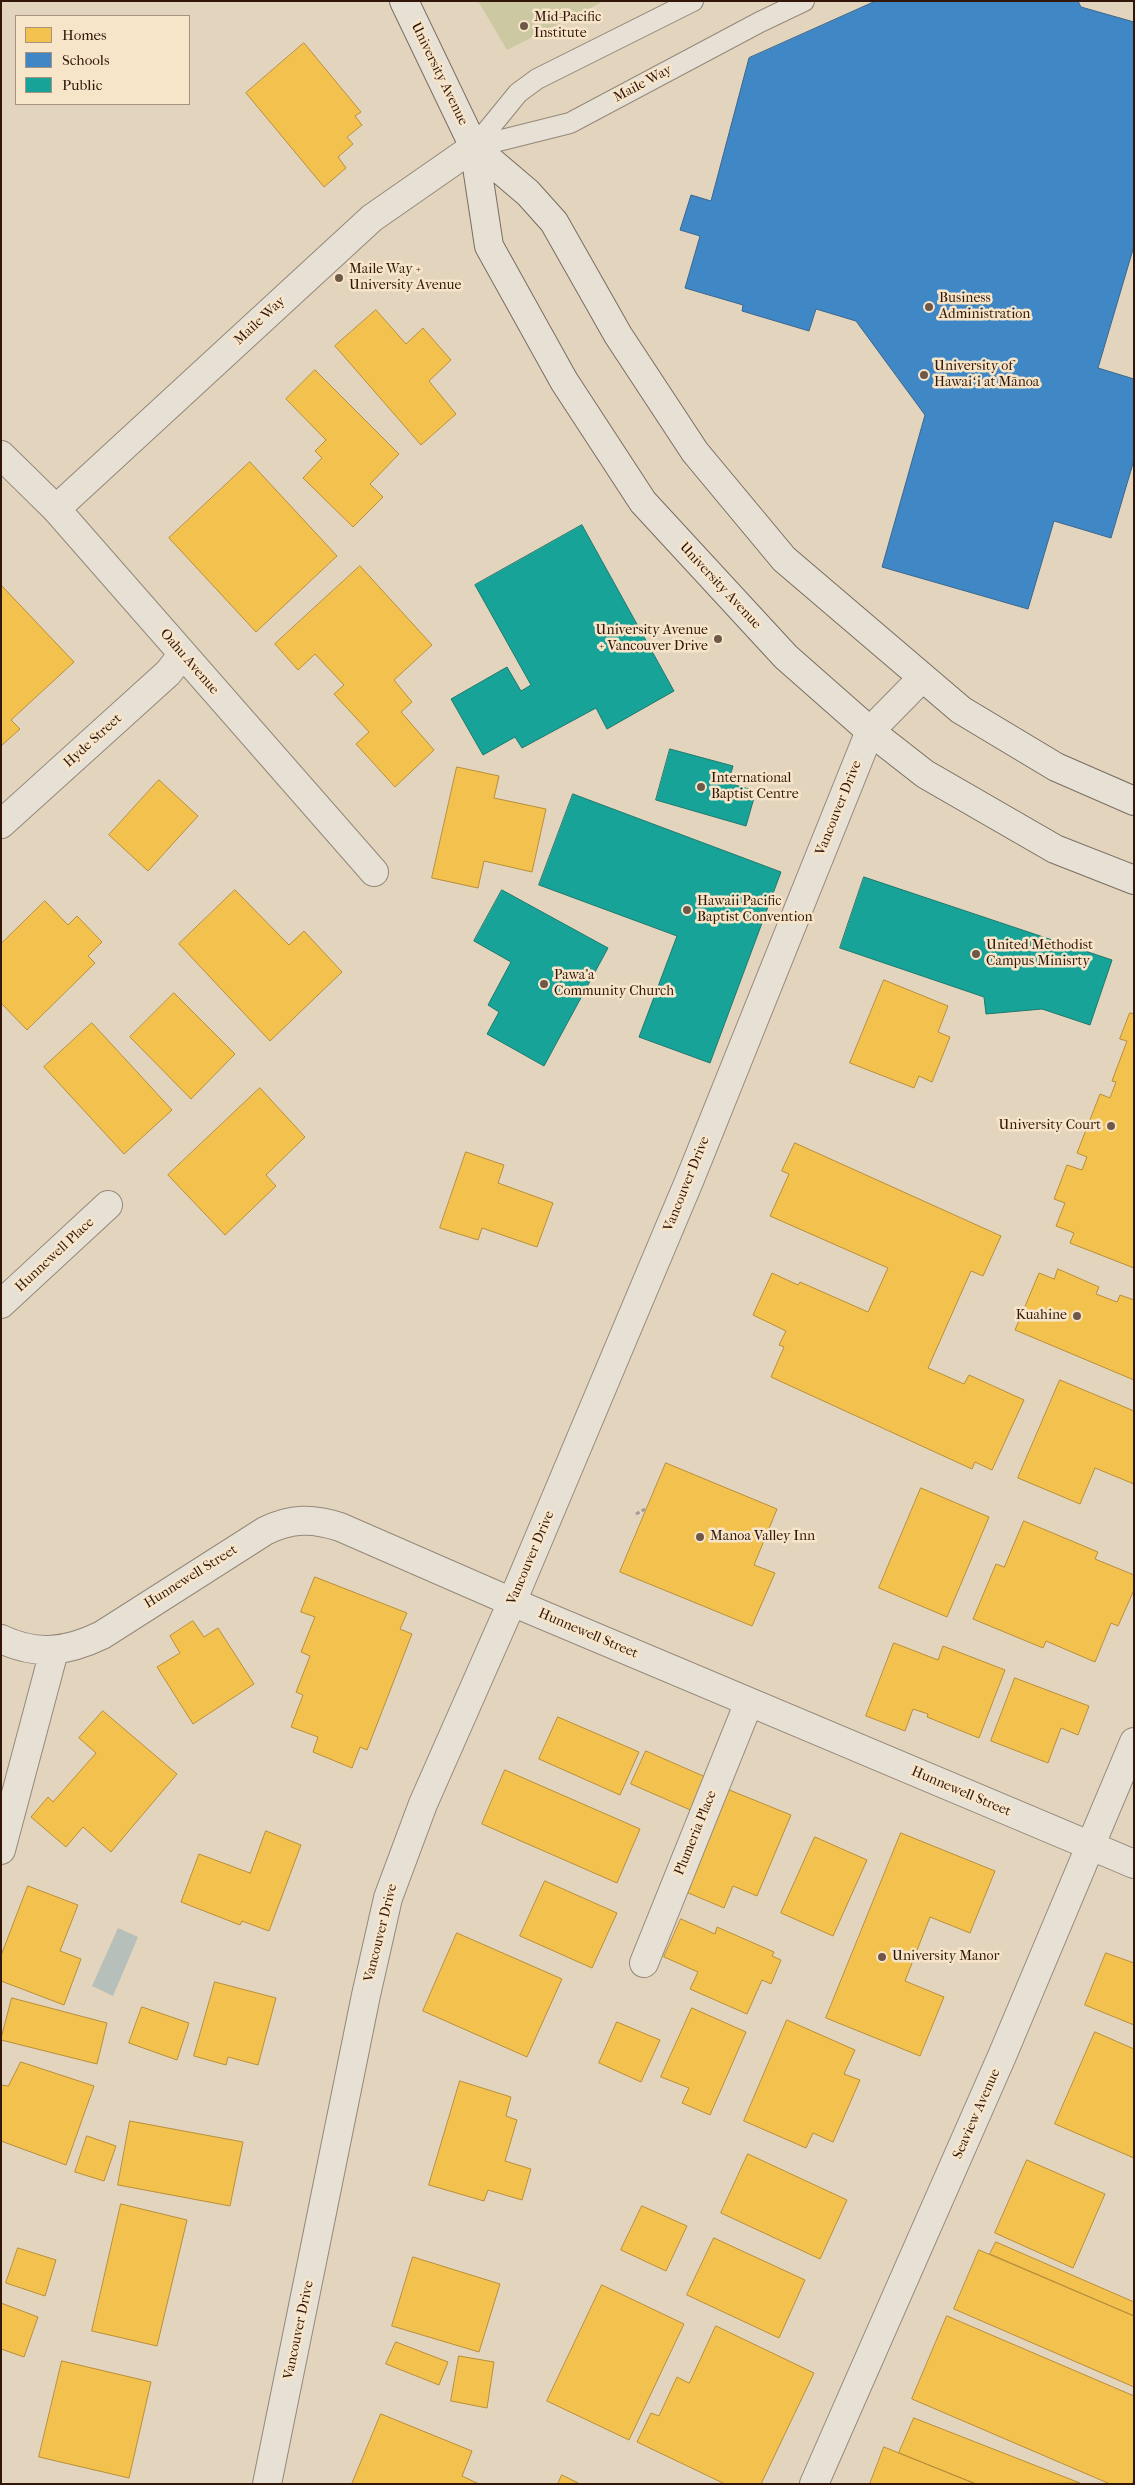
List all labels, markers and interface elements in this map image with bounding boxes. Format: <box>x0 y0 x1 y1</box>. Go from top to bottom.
place label: Mid-Pacific Institute <box>534 10 601 42</box>
legend <box>15 15 190 105</box>
street label: University Avenue <box>407 20 471 128</box>
marker: Mid-Pacific Institute <box>518 20 530 32</box>
text: Homes <box>62 26 107 44</box>
text: Schools <box>62 51 109 69</box>
street label: Maile Way <box>611 62 675 106</box>
text: Public <box>62 76 102 94</box>
place label: Maile Way + University Avenue <box>349 262 461 294</box>
marker: Maile Way + University Avenue <box>333 272 345 284</box>
place label: Business Administration <box>939 291 1030 324</box>
street label: Maile Way <box>231 293 289 349</box>
marker: Business Administration <box>923 301 935 313</box>
place label: University of Hawaiʻi at Mānoa <box>934 359 1039 392</box>
marker: University of Hawaiʻi at Mānoa <box>918 369 930 381</box>
street label: University Avenue <box>676 539 764 633</box>
place label: University Avenue + Vancouver Drive <box>596 623 708 656</box>
street label: Oahu Avenue <box>156 626 222 698</box>
marker: University Avenue + Vancouver Drive <box>712 633 724 645</box>
street label: Hyde Street <box>61 711 125 771</box>
street label: Vancouver Drive <box>812 758 866 858</box>
place label: International Baptist Centre <box>711 771 799 804</box>
marker: International Baptist Centre <box>695 781 707 793</box>
place label: Hawaii Pacific Baptist Convention <box>697 894 813 926</box>
marker: Hawaii Pacific Baptist Convention <box>681 904 693 916</box>
place label: United Methodist Campus Minisrty <box>986 938 1093 970</box>
marker: United Methodist Campus Minisrty <box>970 948 982 960</box>
place label: Pawa'a Community Church <box>554 968 674 1000</box>
marker: Pawa'a Community Church <box>538 978 550 990</box>
place label: University Court <box>998 1118 1101 1134</box>
marker: University Court <box>1105 1120 1117 1132</box>
street label: Vancouver Drive <box>660 1134 714 1234</box>
street label: Hunnewell Place <box>12 1214 98 1296</box>
place label: Kuahine <box>1016 1308 1067 1324</box>
marker: Kuahine <box>1071 1310 1083 1322</box>
street label: Vancouver Drive <box>504 1508 558 1608</box>
place label: Manoa Valley Inn <box>710 1529 815 1545</box>
marker: Manoa Valley Inn <box>694 1531 706 1543</box>
street label: Hunnewell Street <box>141 1542 241 1612</box>
street label: Hunnewell Street <box>536 1605 640 1663</box>
street label: Hunnewell Street <box>909 1763 1013 1821</box>
street label: Plumeria Place <box>671 1788 721 1878</box>
street label: Vancouver Drive <box>361 1882 401 1984</box>
place label: University Manor <box>892 1949 999 1965</box>
marker: University Manor <box>876 1951 888 1963</box>
street label: Seaview Avenue <box>950 2066 1004 2162</box>
street label: Vancouver Drive <box>280 2279 318 2381</box>

